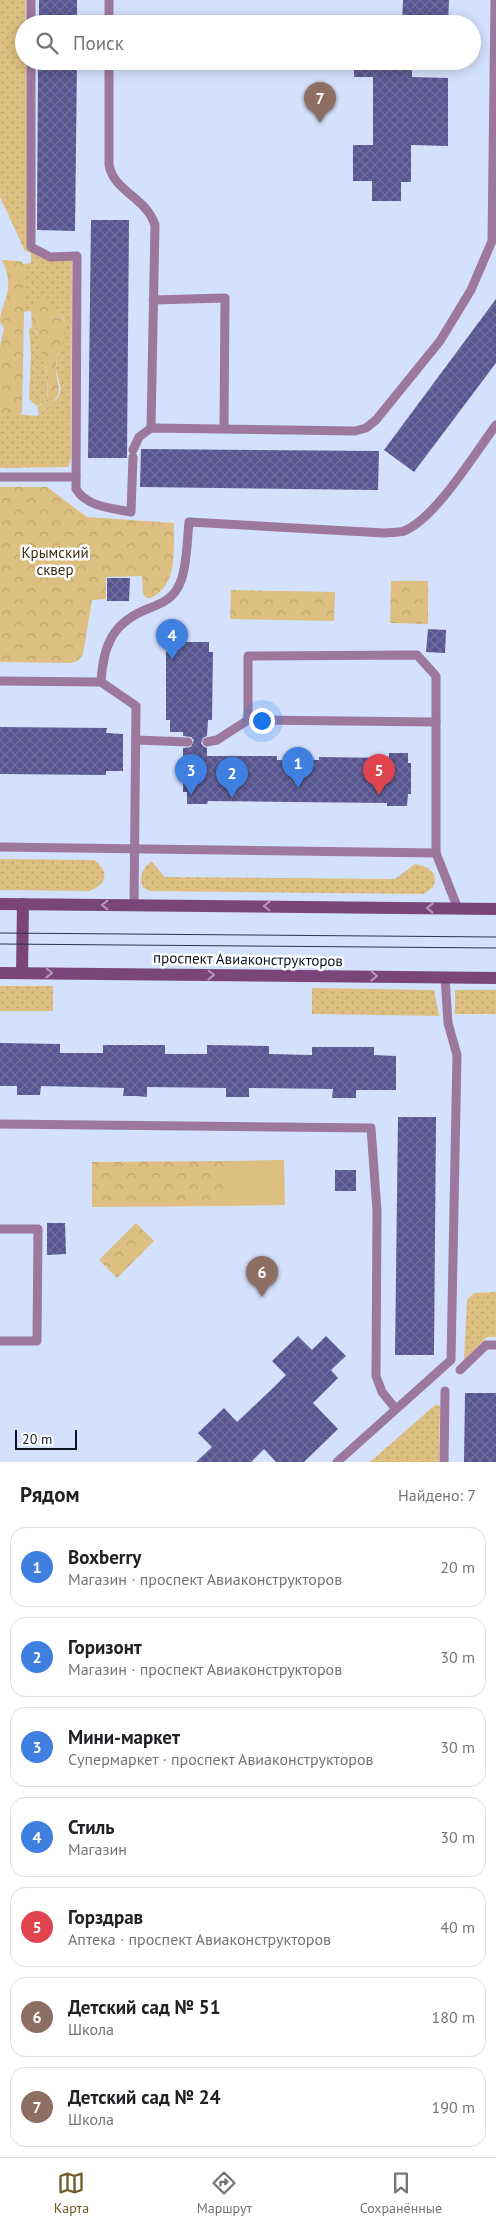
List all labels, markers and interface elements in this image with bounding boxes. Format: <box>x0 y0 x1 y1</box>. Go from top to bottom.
search box <box>15 15 481 70</box>
icon: search <box>33 29 61 57</box>
text: Поиск <box>73 31 124 55</box>
pin: 7 <box>304 82 336 123</box>
park label: Крымский сквер <box>21 543 89 579</box>
pin: 4 <box>156 619 188 660</box>
your location <box>249 708 275 734</box>
pin: 1 <box>282 747 314 788</box>
pin: 3 <box>175 754 207 795</box>
pin: 5 <box>363 754 395 795</box>
pin: 2 <box>216 757 248 798</box>
one-way arrow <box>101 899 109 910</box>
one-way arrow <box>263 901 271 911</box>
one-way arrow <box>426 903 434 913</box>
street label: проспект Авиаконструкторов <box>153 948 343 970</box>
one-way arrow <box>45 968 53 978</box>
one-way arrow <box>208 970 215 980</box>
one-way arrow <box>370 971 378 982</box>
pin: 6 <box>246 1256 278 1297</box>
scale bar <box>15 1427 78 1450</box>
text: 20 m <box>22 1430 52 1448</box>
text: Рядом <box>20 1481 79 1508</box>
text: Найдено: 7 <box>398 1485 476 1505</box>
text: Boxberry <box>68 1545 141 1569</box>
text: 1 <box>32 1557 42 1577</box>
text: 20 m <box>440 1557 475 1577</box>
text: Магазин · проспект Авиаконструкторов <box>68 1569 342 1589</box>
text: Горизонт <box>68 1635 142 1659</box>
text: 2 <box>32 1647 42 1667</box>
text: 30 m <box>440 1647 475 1667</box>
text: Магазин · проспект Авиаконструкторов <box>68 1659 342 1679</box>
text: Мини-маркет <box>68 1725 180 1749</box>
text: 3 <box>32 1737 42 1757</box>
text: 30 m <box>440 1737 475 1757</box>
text: Супермаркет · проспект Авиаконструкторов <box>68 1749 374 1769</box>
text: Стиль <box>68 1815 115 1839</box>
text: 4 <box>32 1827 42 1847</box>
text: 30 m <box>440 1827 475 1847</box>
text: Магазин <box>68 1839 127 1859</box>
text: Горздрав <box>68 1905 143 1929</box>
text: 5 <box>32 1917 42 1937</box>
text: 40 m <box>440 1917 475 1937</box>
text: Аптека · проспект Авиаконструкторов <box>68 1929 331 1949</box>
text: Детский сад № 51 <box>68 1995 220 2019</box>
text: 6 <box>32 2007 42 2027</box>
text: 180 m <box>432 2007 475 2027</box>
text: Школа <box>68 2019 114 2039</box>
text: Детский сад № 24 <box>68 2085 220 2109</box>
text: 7 <box>32 2097 42 2117</box>
text: 190 m <box>432 2097 475 2117</box>
text: Школа <box>68 2109 114 2129</box>
tab: Карта <box>54 2169 89 2217</box>
tab: Маршрут <box>197 2169 252 2217</box>
tab: Сохранённые <box>360 2169 442 2217</box>

